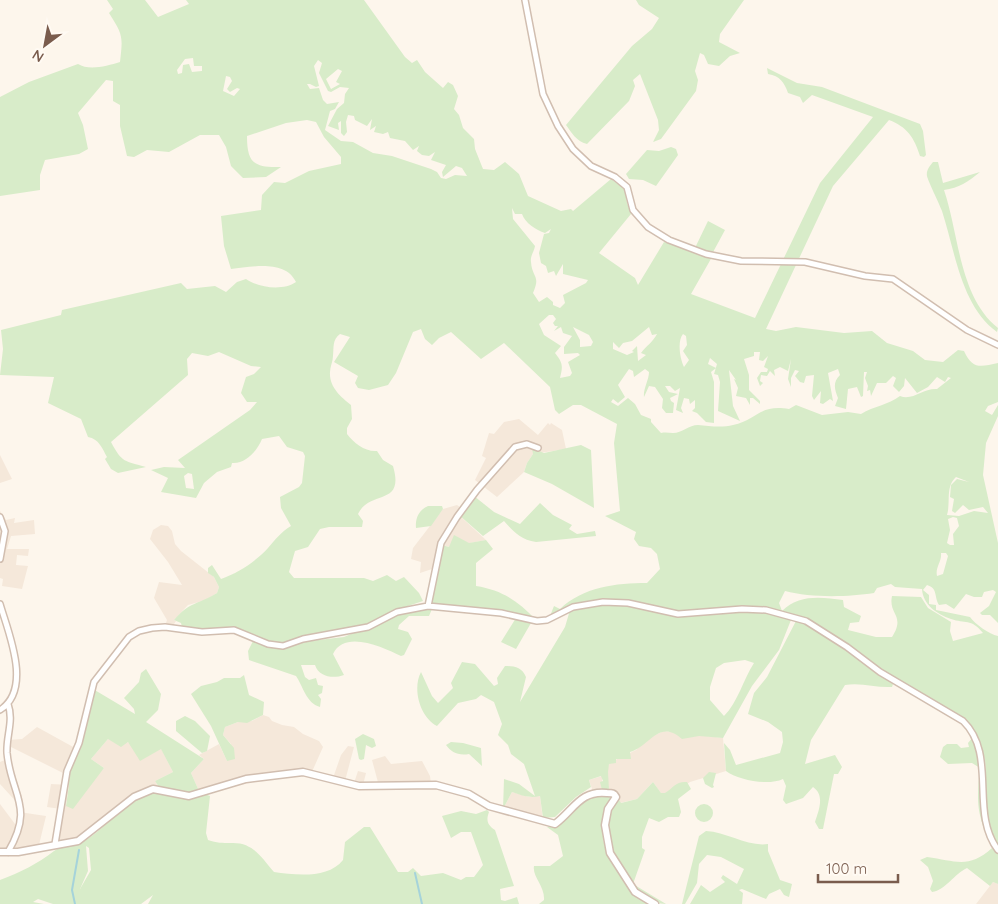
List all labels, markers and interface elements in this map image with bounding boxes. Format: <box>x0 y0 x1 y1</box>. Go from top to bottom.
north arrow <box>20 20 70 70</box>
text: N <box>29 46 47 66</box>
scale bar <box>818 852 898 884</box>
text: 100 m <box>826 859 867 878</box>

